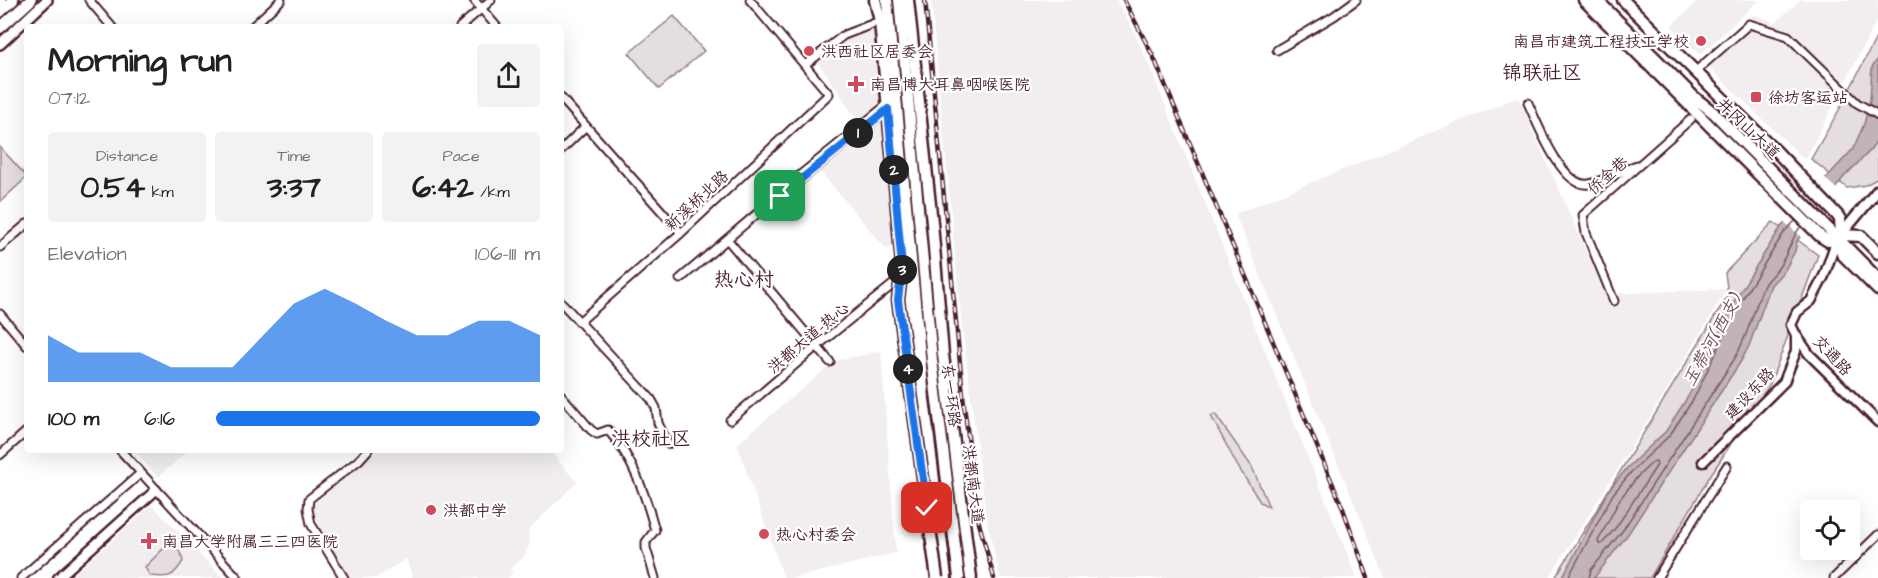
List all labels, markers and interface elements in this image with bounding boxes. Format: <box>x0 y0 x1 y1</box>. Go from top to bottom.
place label: 南昌市建筑工程技工学校 <box>1513 31 1689 53</box>
marker: 南昌市建筑工程技工学校 <box>1694 34 1708 48</box>
text: Morning run <box>48 38 232 84</box>
place label: 洪西社区居委会 <box>821 41 933 63</box>
button: share <box>477 44 540 107</box>
marker: 洪西社区居委会 <box>802 44 816 58</box>
district label: 锦联社区 <box>1502 59 1582 87</box>
place label: 南昌博大耳鼻咽喉医院 <box>870 74 1030 96</box>
marker: 南昌博大耳鼻咽喉医院 <box>847 75 865 93</box>
text: 07:12 <box>48 84 90 112</box>
place label: 徐坊客运站 <box>1768 87 1848 109</box>
marker: 徐坊客运站 <box>1749 90 1763 104</box>
street label: 井冈山大道 <box>1712 93 1785 164</box>
pin: 1 <box>843 118 873 148</box>
text: 1 <box>857 122 859 144</box>
text: Distance <box>96 145 158 167</box>
text: Time <box>277 145 311 167</box>
text: Pace <box>442 145 480 167</box>
street label: 侨金巷 <box>1582 152 1633 200</box>
pin: 2 <box>879 155 909 185</box>
text: 2 <box>889 159 899 181</box>
street label: 新溪桥北路 <box>660 165 733 236</box>
text: 0.54 <box>80 167 145 209</box>
text: 3:37 <box>267 167 321 209</box>
text: 6:42 <box>412 167 474 209</box>
pin <box>754 170 805 221</box>
icon: arrive <box>763 179 796 212</box>
text: km <box>145 181 174 203</box>
text: /km <box>474 181 510 203</box>
text: Elevation <box>48 240 127 268</box>
text: 106–111 m <box>475 240 540 268</box>
pin: 3 <box>887 255 917 285</box>
text: 3 <box>898 259 906 281</box>
district label: 热心村 <box>714 266 774 294</box>
water label: 玉带河(西支) <box>1677 288 1749 391</box>
street label: 洪都大道-热心 <box>763 297 854 379</box>
street label: 交通路 <box>1808 331 1857 381</box>
pin: 4 <box>893 354 923 384</box>
text: 4 <box>903 358 913 380</box>
street label: 东一环路 <box>936 362 966 428</box>
street label: 建设东路 <box>1720 363 1780 425</box>
text: 100 m <box>48 405 99 433</box>
text: 6:16 <box>144 405 175 433</box>
district label: 洪校社区 <box>611 425 691 453</box>
street label: 洪都南大道 <box>957 443 989 525</box>
pin <box>901 482 952 533</box>
icon: check <box>910 491 943 524</box>
place label: 洪都中学 <box>443 500 507 522</box>
map controls <box>1800 500 1860 560</box>
button: locate <box>1800 500 1860 560</box>
marker: 洪都中学 <box>424 503 438 517</box>
place label: 热心村委会 <box>776 524 856 546</box>
marker: 热心村委会 <box>757 527 771 541</box>
place label: 南昌大学附属三三四医院 <box>162 531 338 553</box>
marker: 南昌大学附属三三四医院 <box>140 532 158 550</box>

